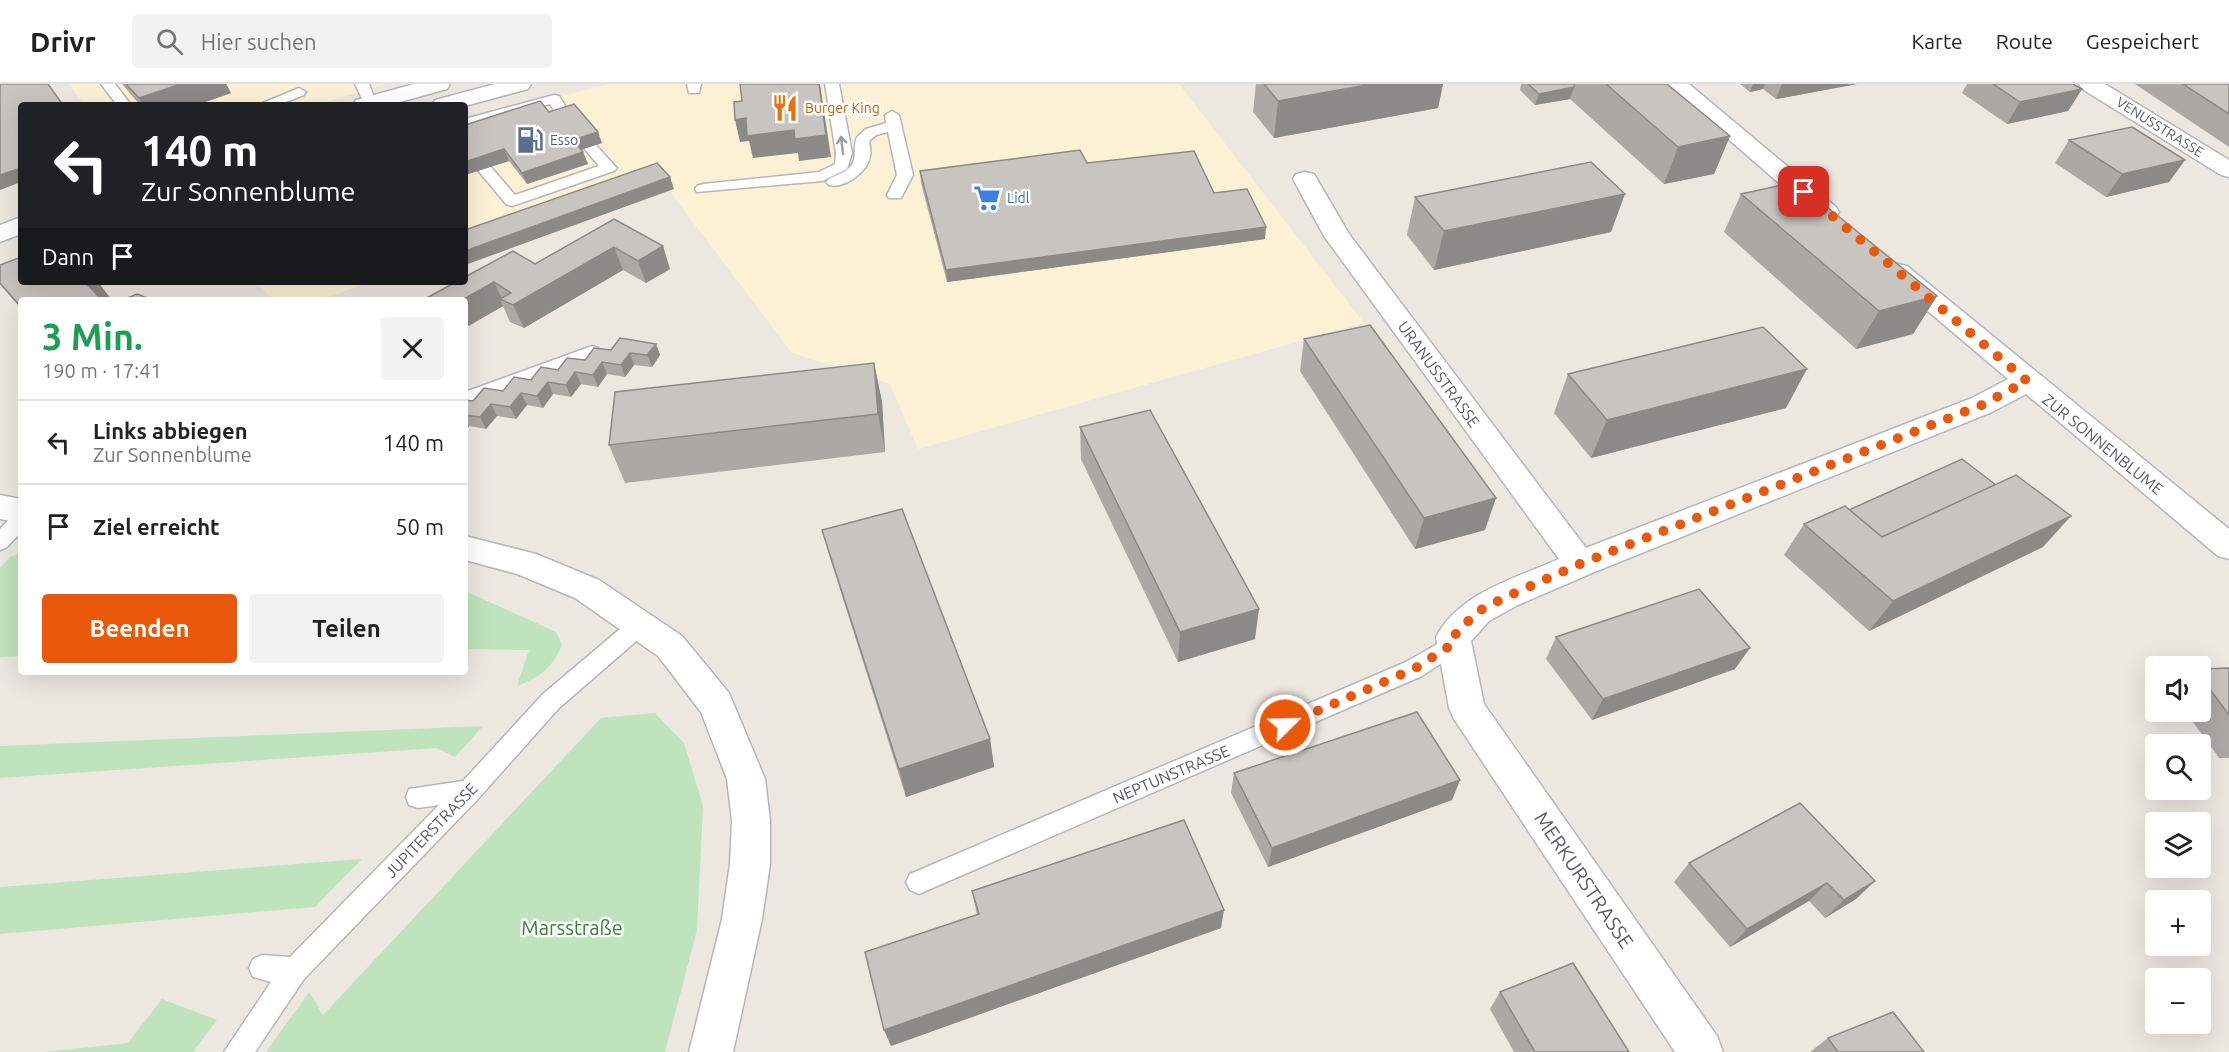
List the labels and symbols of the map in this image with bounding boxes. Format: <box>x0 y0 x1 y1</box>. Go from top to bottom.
restaurant icon: Burger King <box>770 93 800 123</box>
street label: VENUSSTRASSE <box>2113 94 2207 160</box>
place label: Burger King <box>805 100 880 116</box>
fuel station icon: Esso <box>515 125 545 155</box>
place label: Esso <box>550 132 578 148</box>
one-way arrow <box>837 136 848 156</box>
pin <box>1778 166 1829 217</box>
supermarket icon: Lidl <box>972 183 1002 213</box>
place label: Lidl <box>1007 190 1030 206</box>
street label: URANUSSTRASSE <box>1395 318 1483 431</box>
street label: ZUR SONNENBLUME <box>2039 390 2167 498</box>
position arrow <box>1253 693 1317 757</box>
street label: NEPTUNSTRASSE <box>1110 741 1232 807</box>
street label: JUPITERSTRASSE <box>381 779 481 881</box>
street label: MERKURSTRASSE <box>1530 807 1639 952</box>
park label: Marsstraße <box>521 916 623 939</box>

